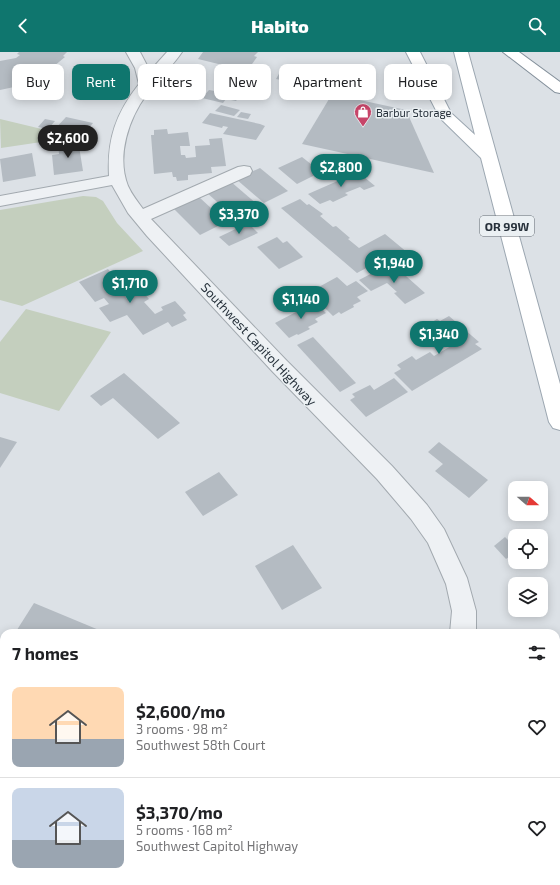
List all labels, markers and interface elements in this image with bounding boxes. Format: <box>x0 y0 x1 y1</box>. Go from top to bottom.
icon: back <box>12 15 34 37</box>
text: Habito <box>251 15 309 37</box>
icon: search <box>526 15 548 37</box>
chip: Buy <box>12 64 64 100</box>
chip: Rent <box>72 64 130 100</box>
chip: Filters <box>138 64 206 100</box>
chip: New <box>214 64 271 100</box>
chip: Apartment <box>279 64 376 100</box>
chip: House <box>384 64 452 100</box>
shop icon: Barbur Storage <box>353 102 373 127</box>
place label: Barbur Storage <box>376 106 452 119</box>
pin: $2,600 <box>35 125 101 159</box>
text: $2,600 <box>47 130 89 146</box>
pin: $2,800 <box>308 154 374 188</box>
text: $2,800 <box>320 159 362 175</box>
pin: $3,370 <box>206 201 272 235</box>
text: $3,370 <box>219 206 259 222</box>
road number: OR 99W <box>480 216 534 236</box>
pin: $1,940 <box>361 250 427 284</box>
text: $1,940 <box>374 255 414 271</box>
pin: $1,710 <box>97 270 163 304</box>
text: $1,710 <box>112 275 148 291</box>
street label: Southwest Capitol Highway <box>198 279 320 409</box>
pin: $1,140 <box>268 286 334 320</box>
text: $1,140 <box>282 291 320 307</box>
pin: $1,340 <box>406 321 472 355</box>
text: $1,340 <box>419 326 459 342</box>
north arrow <box>508 481 548 521</box>
map controls <box>508 481 548 617</box>
button: locate <box>508 529 548 569</box>
button: layers <box>508 577 548 617</box>
icon: filters <box>526 642 548 664</box>
text: 7 homes <box>12 643 79 663</box>
text: $2,600/mo <box>136 701 225 721</box>
icon: home <box>44 703 92 751</box>
icon: heart <box>526 716 548 738</box>
text: 3 rooms · 98 m² <box>136 721 228 737</box>
text: Southwest 58th Court <box>136 737 265 753</box>
text: $3,370/mo <box>136 802 223 822</box>
icon: home <box>44 804 92 852</box>
icon: heart <box>526 817 548 839</box>
text: 5 rooms · 168 m² <box>136 822 233 838</box>
text: Southwest Capitol Highway <box>136 838 298 854</box>

